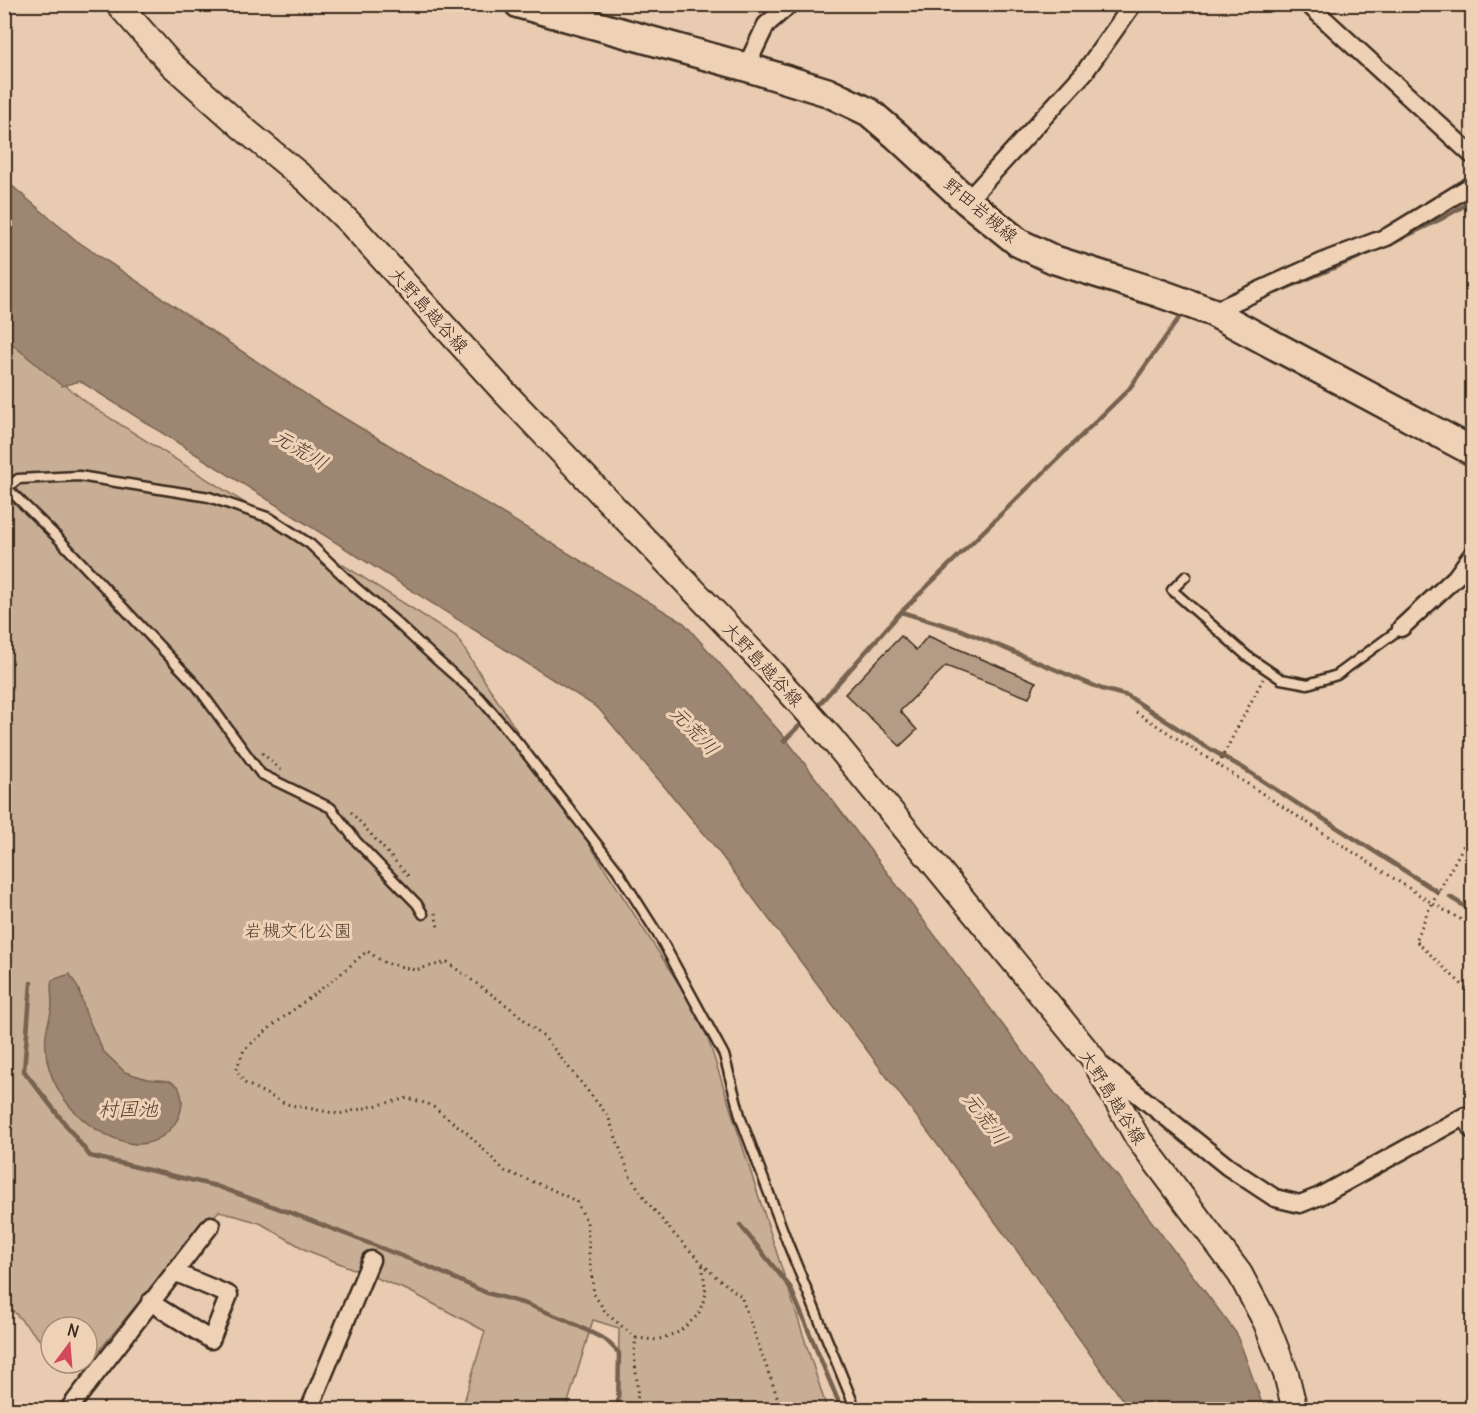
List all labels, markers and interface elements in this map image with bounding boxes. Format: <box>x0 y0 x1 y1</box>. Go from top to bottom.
street label: 野田岩槻線 <box>939 172 1023 248</box>
street label: 大野島越谷線 <box>384 262 474 358</box>
water label: 元荒川 <box>269 423 333 475</box>
street label: 大野島越谷線 <box>718 617 808 711</box>
water label: 元荒川 <box>665 700 725 760</box>
park label: 岩槻文化公園 <box>244 919 352 942</box>
street label: 大野島越谷線 <box>1075 1045 1151 1149</box>
water label: 元荒川 <box>958 1087 1014 1149</box>
water label: 村国池 <box>98 1096 159 1121</box>
north arrow <box>39 1315 99 1375</box>
text: N <box>65 1319 81 1342</box>

